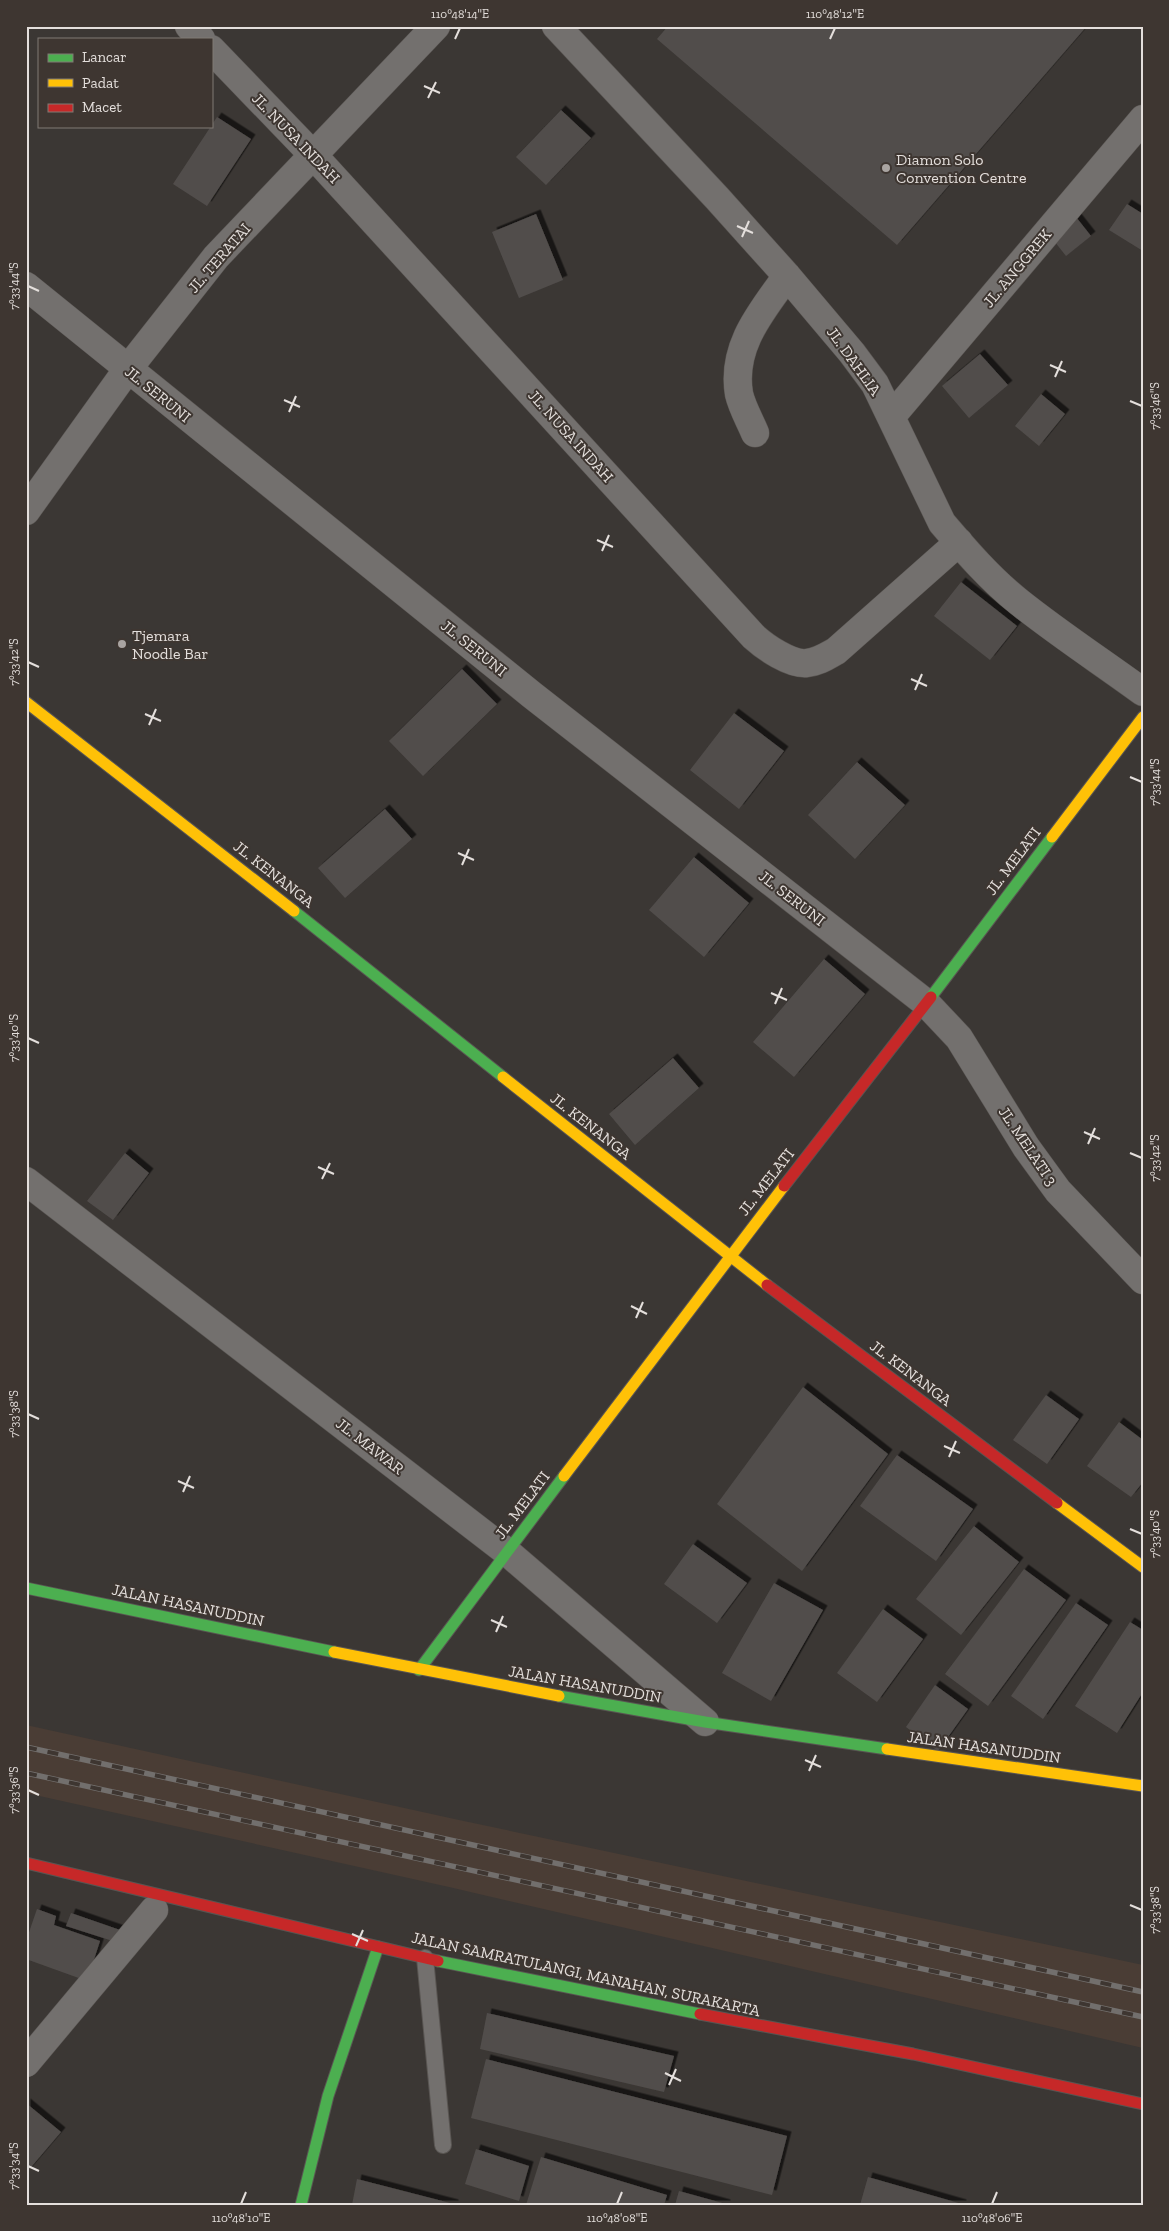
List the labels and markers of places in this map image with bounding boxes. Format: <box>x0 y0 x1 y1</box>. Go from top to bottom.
place label: Diamon Solo Convention Centre <box>896 150 1027 187</box>
marker: Diamon Solo Convention Centre <box>880 162 892 174</box>
place label: Tjemara Noodle Bar <box>132 626 208 663</box>
marker: Tjemara Noodle Bar <box>116 638 128 650</box>

